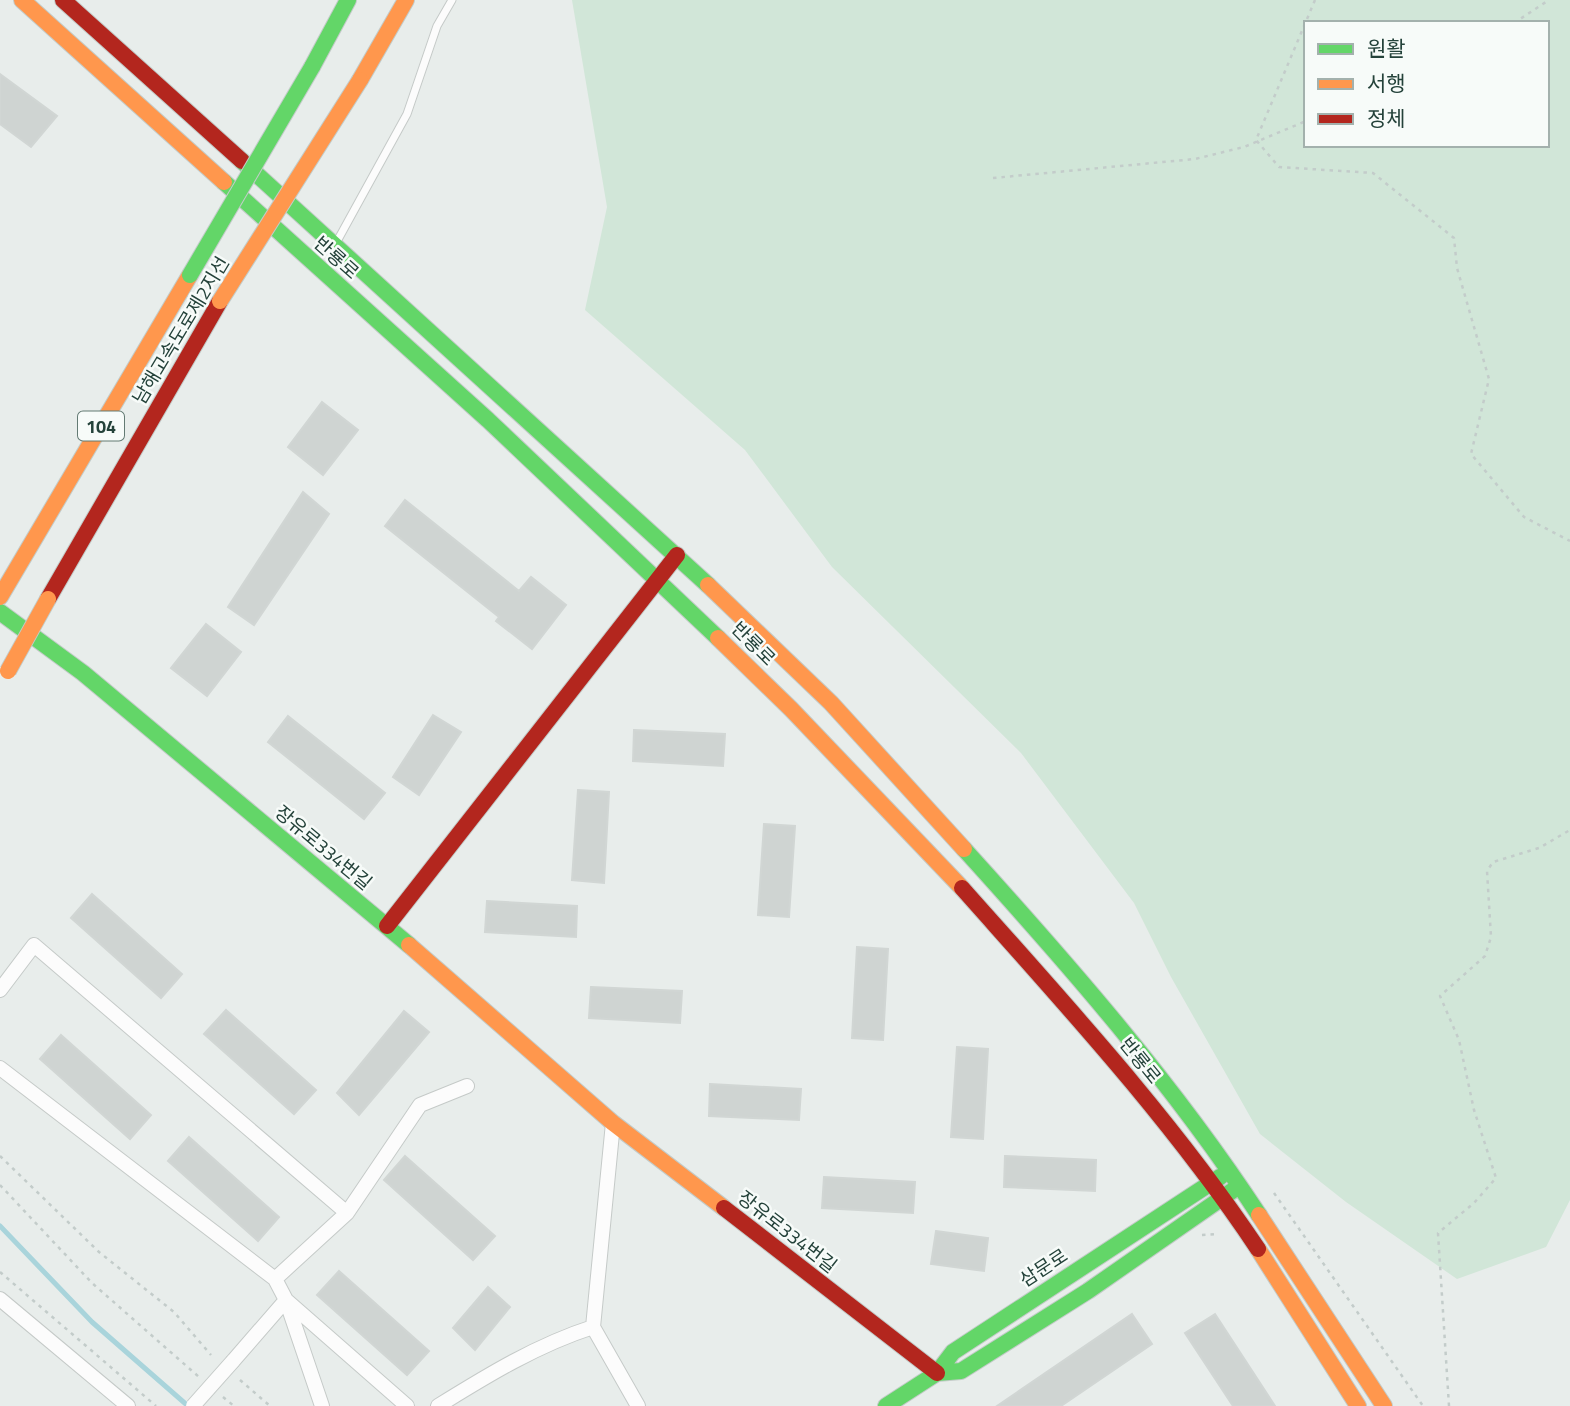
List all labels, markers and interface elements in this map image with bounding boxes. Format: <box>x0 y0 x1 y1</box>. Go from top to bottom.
legend <box>1304 21 1549 147</box>
text: 원활 <box>1367 32 1406 64</box>
text: 서행 <box>1367 67 1406 99</box>
text: 정체 <box>1367 102 1406 134</box>
street label: 반룡로 <box>308 229 366 285</box>
street label: 남해고속도로제2지선 <box>124 251 236 409</box>
road number: 104 <box>78 412 124 440</box>
street label: 반룡로 <box>725 614 783 672</box>
street label: 장유로334번길 <box>269 798 379 896</box>
street label: 반룡로 <box>1113 1030 1169 1090</box>
street label: 장유로334번길 <box>732 1183 844 1279</box>
street label: 삼문로 <box>1013 1241 1073 1293</box>

